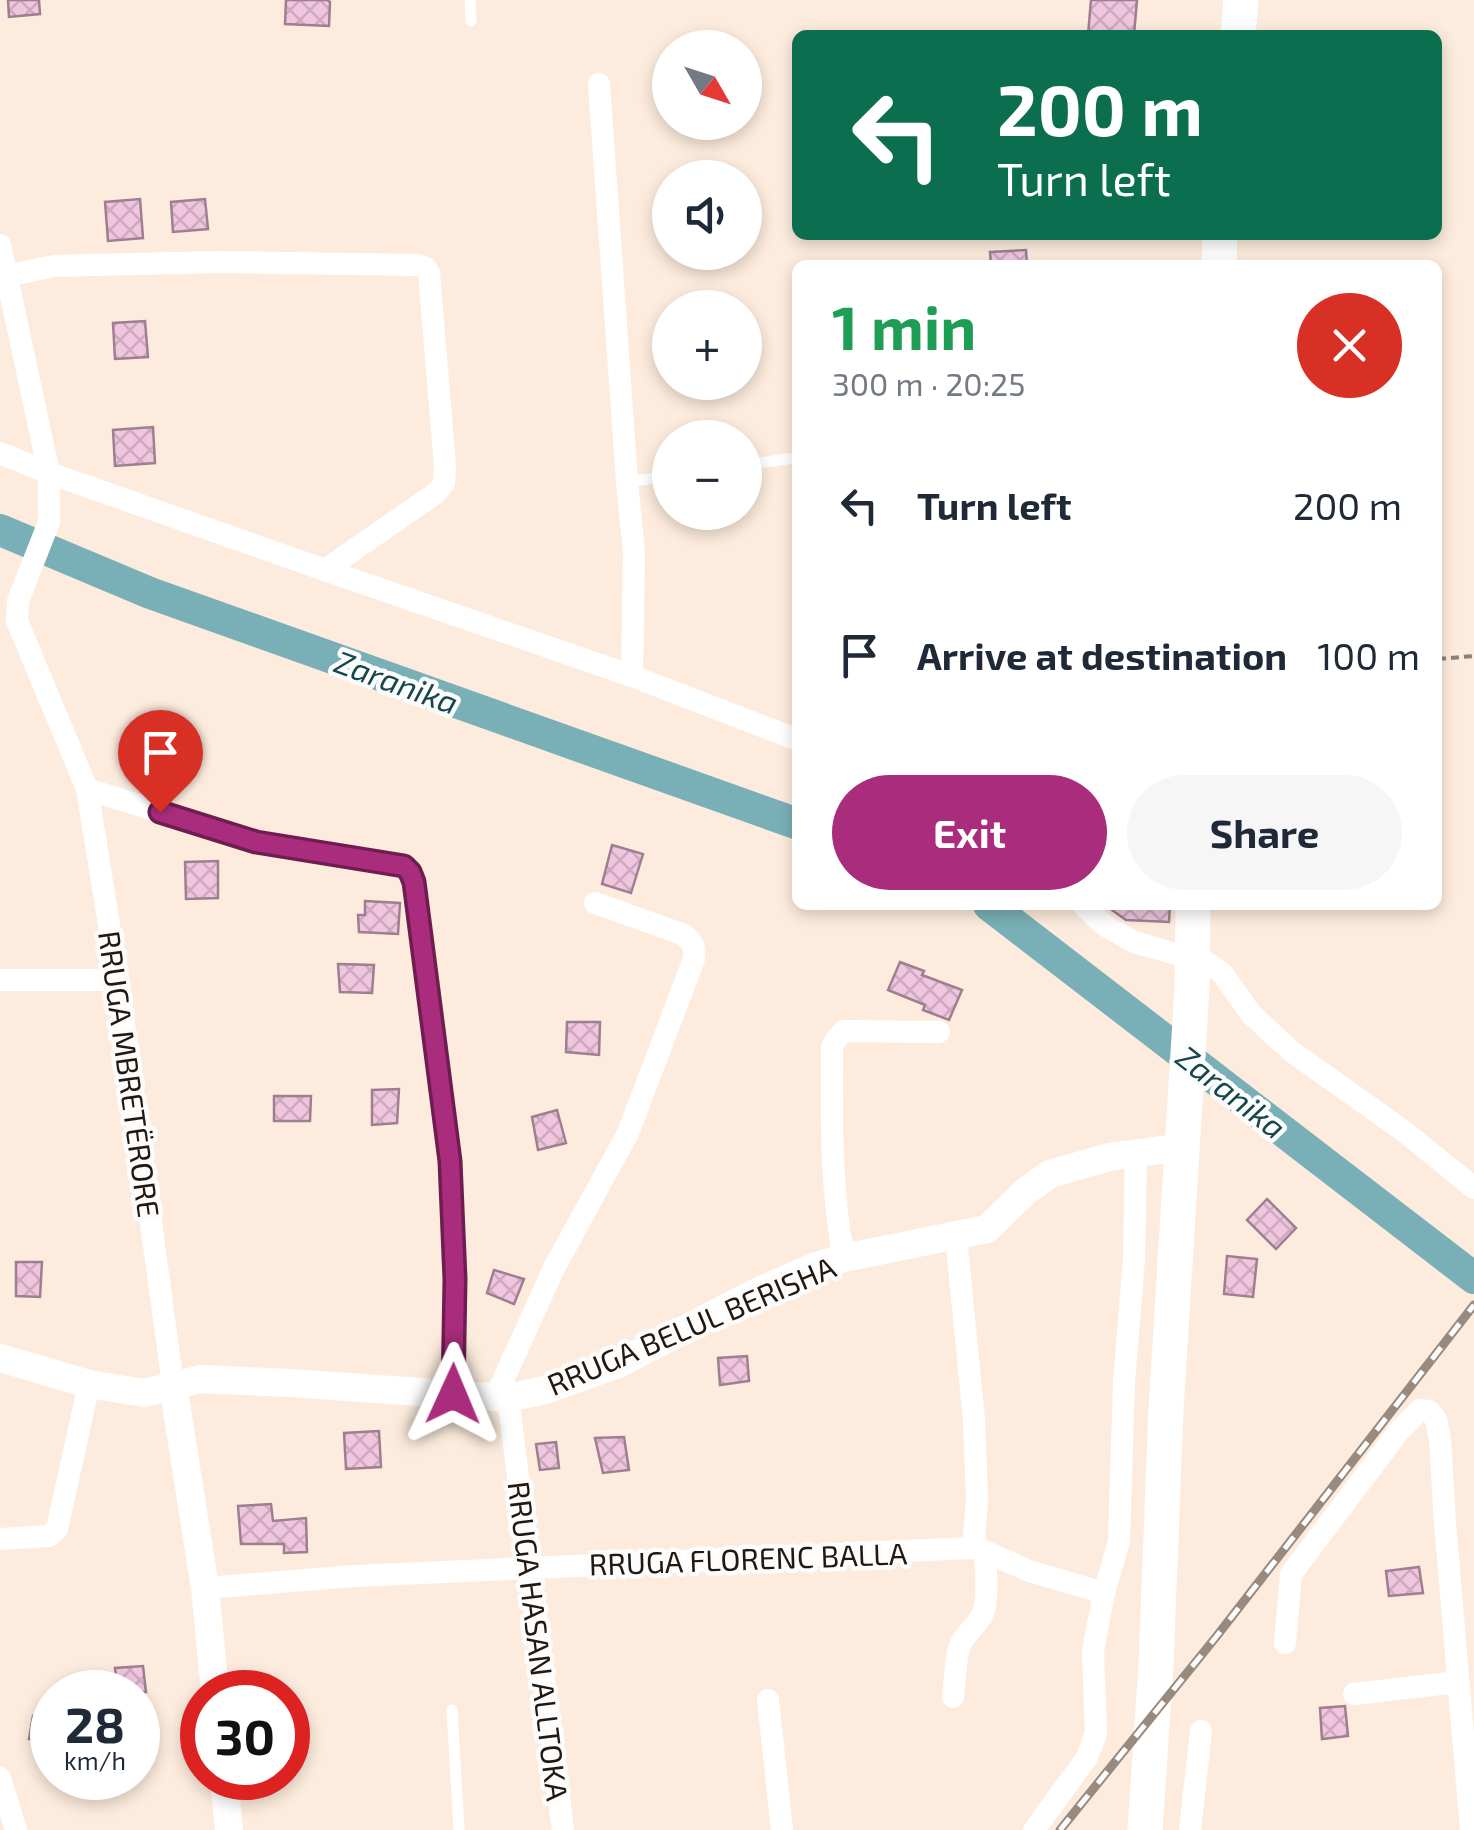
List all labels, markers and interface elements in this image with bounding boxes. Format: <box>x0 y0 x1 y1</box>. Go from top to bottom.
north arrow <box>652 30 762 140</box>
map controls <box>652 30 762 530</box>
text: 200 m <box>997 66 1203 150</box>
icon: left <box>832 70 962 200</box>
text: Turn left <box>997 151 1171 205</box>
button: sound <box>652 160 762 270</box>
button: + <box>652 290 762 400</box>
text: 1 min <box>832 290 976 362</box>
button: close <box>1297 293 1402 398</box>
text: 300 m · 20:25 <box>832 364 1025 402</box>
button: − <box>652 420 762 530</box>
icon: left <box>832 478 887 533</box>
text: Turn left <box>917 482 1072 528</box>
text: 200 m <box>1293 482 1402 528</box>
icon: arrive <box>832 628 887 683</box>
text: Arrive at destination <box>917 632 1287 678</box>
text: 100 m <box>1317 632 1420 678</box>
water label: Zaranika <box>330 641 464 721</box>
pin <box>118 710 203 813</box>
icon: arrive <box>133 725 188 780</box>
button: Exit <box>832 775 1107 890</box>
button: Share <box>1127 775 1402 890</box>
street label: RRUGA MBRETËRORE <box>92 928 168 1220</box>
water label: Zaranika <box>1170 1037 1294 1145</box>
street label: RRUGA BELUL BERISHA <box>541 1248 841 1402</box>
position arrow <box>401 1342 505 1446</box>
street label: RRUGA HASAN ALLTOKA <box>502 1479 577 1803</box>
street label: RRUGA FLORENC BALLA <box>588 1534 908 1582</box>
speed limit sign: 30 <box>180 1670 310 1800</box>
text: 28 <box>65 1693 125 1753</box>
text: km/h <box>64 1745 126 1775</box>

